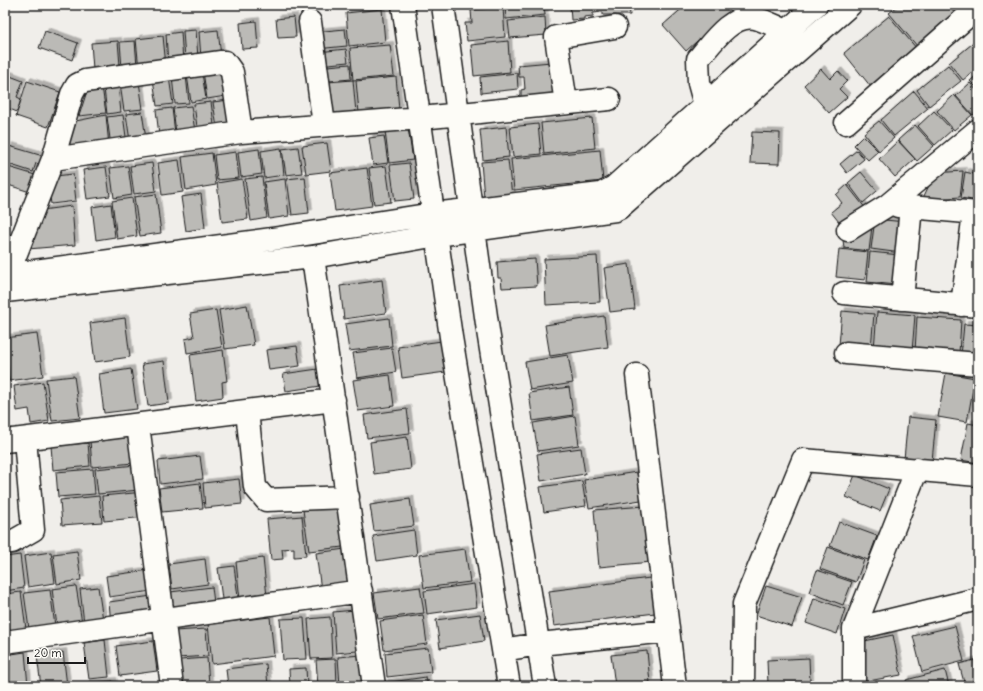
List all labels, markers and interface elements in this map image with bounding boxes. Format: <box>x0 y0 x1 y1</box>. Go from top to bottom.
scale bar <box>28 639 85 665</box>
text: 20 m <box>34 645 62 660</box>

